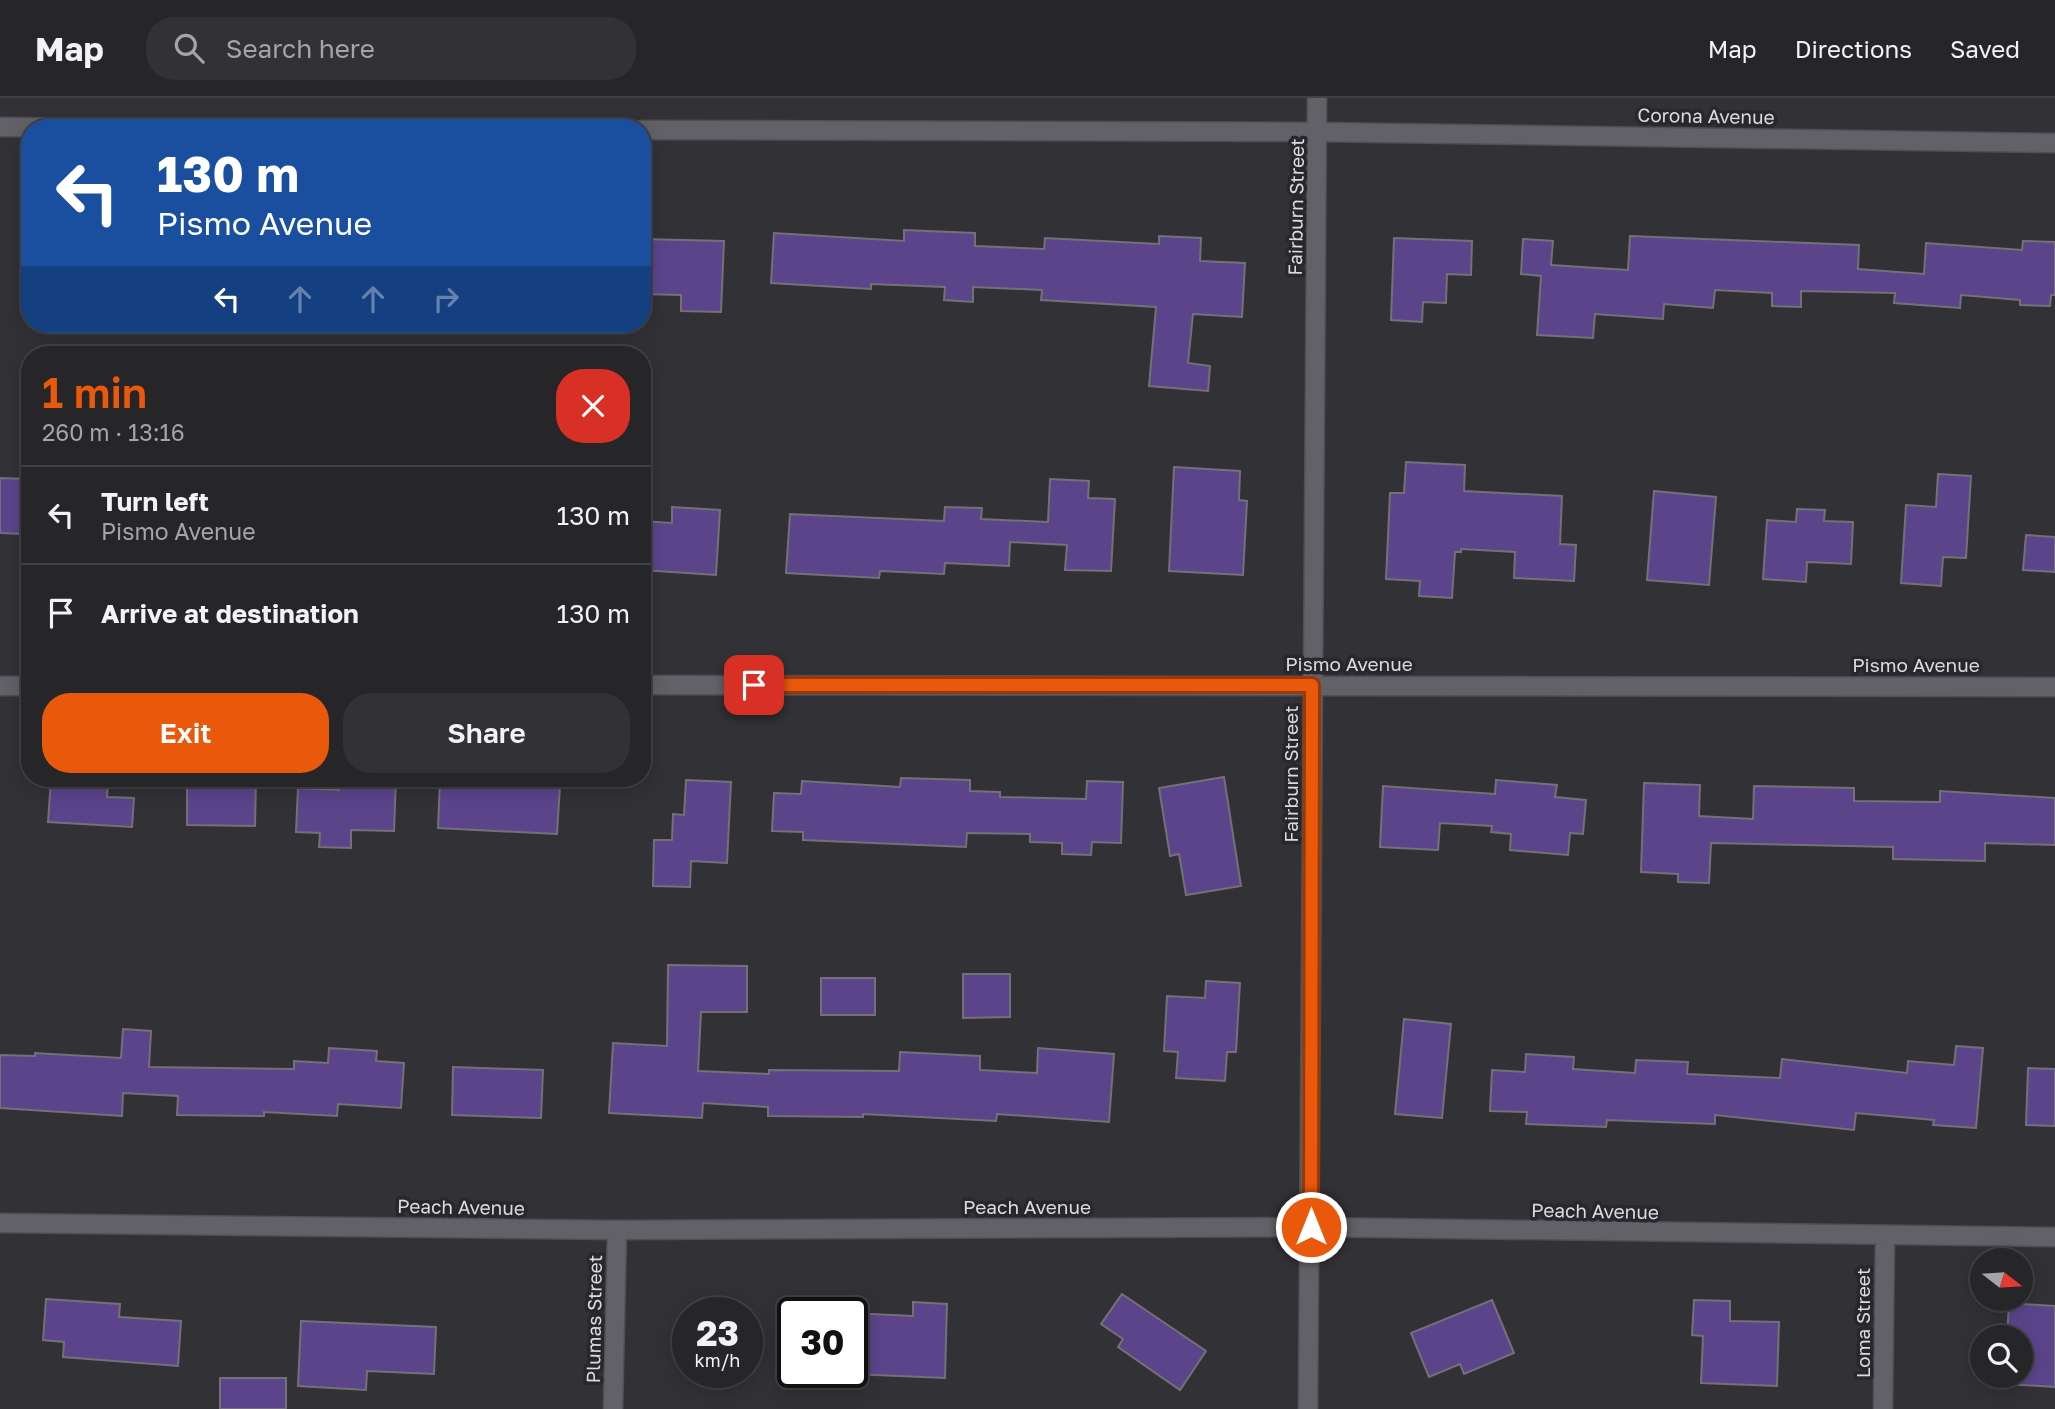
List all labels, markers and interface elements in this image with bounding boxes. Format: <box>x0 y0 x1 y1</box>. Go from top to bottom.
search box <box>146 17 636 80</box>
text: Map <box>35 29 104 68</box>
icon: search <box>170 29 208 67</box>
text: Search here <box>226 33 375 64</box>
text: Map <box>1708 34 1757 63</box>
text: Directions <box>1795 34 1912 63</box>
text: Saved <box>1950 34 2020 63</box>
street label: Corona Avenue <box>1637 103 1775 128</box>
street label: Fairburn Street <box>1283 138 1308 276</box>
text: 130 m <box>157 144 299 203</box>
icon: left <box>42 147 133 238</box>
text: Pismo Avenue <box>157 204 372 242</box>
icon: left <box>208 280 246 318</box>
icon: ahead <box>281 280 319 318</box>
icon: ahead <box>354 280 392 318</box>
icon: right <box>427 280 465 318</box>
text: 1 min <box>42 367 147 417</box>
button: close <box>556 369 630 443</box>
text: 260 m · 13:16 <box>42 418 185 446</box>
text: Turn left <box>101 486 209 517</box>
icon: left <box>42 496 80 534</box>
text: 130 m <box>557 500 630 531</box>
text: Pismo Avenue <box>101 517 256 545</box>
icon: arrive <box>42 594 80 632</box>
text: Arrive at destination <box>101 598 359 629</box>
text: 130 m <box>557 598 630 629</box>
street label: Pismo Avenue <box>1285 652 1413 675</box>
street label: Pismo Avenue <box>1852 653 1980 676</box>
pin <box>724 655 784 715</box>
icon: arrive <box>735 666 773 704</box>
button: Exit <box>42 693 329 773</box>
button: Share <box>343 693 630 773</box>
street label: Fairburn Street <box>1279 705 1302 843</box>
position arrow <box>1274 1190 1348 1264</box>
street label: Peach Avenue <box>397 1194 525 1219</box>
street label: Peach Avenue <box>963 1195 1091 1218</box>
street label: Peach Avenue <box>1531 1198 1659 1223</box>
north arrow <box>1970 1248 2034 1311</box>
map controls <box>1970 1248 2033 1388</box>
street label: Plumas Street <box>581 1254 606 1384</box>
street label: Loma Street <box>1851 1268 1874 1378</box>
speed limit sign: 30 <box>777 1297 868 1388</box>
text: 23 <box>696 1312 739 1354</box>
button: search <box>1970 1325 2033 1388</box>
text: km/h <box>695 1349 740 1371</box>

